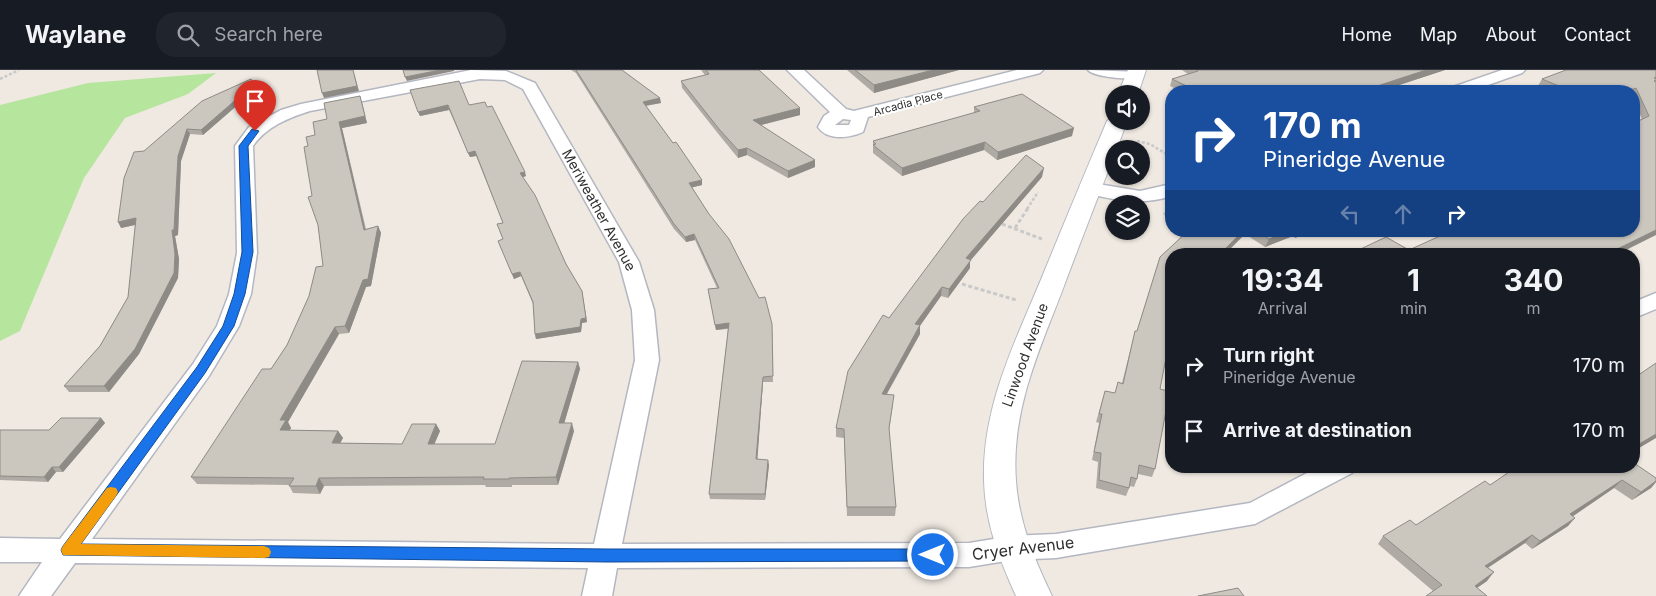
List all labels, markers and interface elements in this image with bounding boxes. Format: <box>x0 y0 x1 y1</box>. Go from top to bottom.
search box <box>156 12 506 57</box>
text: Waylane <box>25 20 126 49</box>
icon: search <box>174 21 202 49</box>
text: Search here <box>214 23 323 46</box>
text: Home <box>1342 24 1392 45</box>
text: Map <box>1420 24 1457 45</box>
text: About <box>1485 24 1536 45</box>
text: Contact <box>1564 24 1631 45</box>
pin <box>234 80 276 131</box>
map controls <box>1105 85 1150 240</box>
button: sound <box>1105 85 1150 130</box>
icon: arrive <box>241 87 269 115</box>
street label: Arcadia Place <box>872 87 944 119</box>
text: 170 m <box>1263 104 1362 146</box>
icon: right <box>1180 105 1245 170</box>
button: search <box>1105 140 1150 185</box>
street label: Meriweather Avenue <box>559 146 640 274</box>
text: Pineridge Avenue <box>1263 146 1445 172</box>
button: layers <box>1105 195 1150 240</box>
icon: left <box>1336 200 1364 228</box>
icon: ahead <box>1389 200 1417 228</box>
icon: right <box>1442 200 1470 228</box>
text: 19:34 <box>1241 262 1324 298</box>
text: 1 <box>1407 262 1420 298</box>
text: 340 <box>1504 262 1564 298</box>
text: Arrival <box>1258 298 1307 318</box>
text: min <box>1400 298 1427 318</box>
text: m <box>1527 298 1541 318</box>
street label: Linwood Avenue <box>998 301 1051 409</box>
text: Turn right <box>1223 344 1314 367</box>
icon: right <box>1180 352 1208 380</box>
text: 170 m <box>1573 354 1625 377</box>
text: Pineridge Avenue <box>1223 367 1356 387</box>
icon: arrive <box>1180 417 1208 445</box>
text: Arrive at destination <box>1223 419 1412 442</box>
text: 170 m <box>1573 419 1625 442</box>
position arrow <box>906 528 958 580</box>
street label: Cryer Avenue <box>971 532 1075 564</box>

